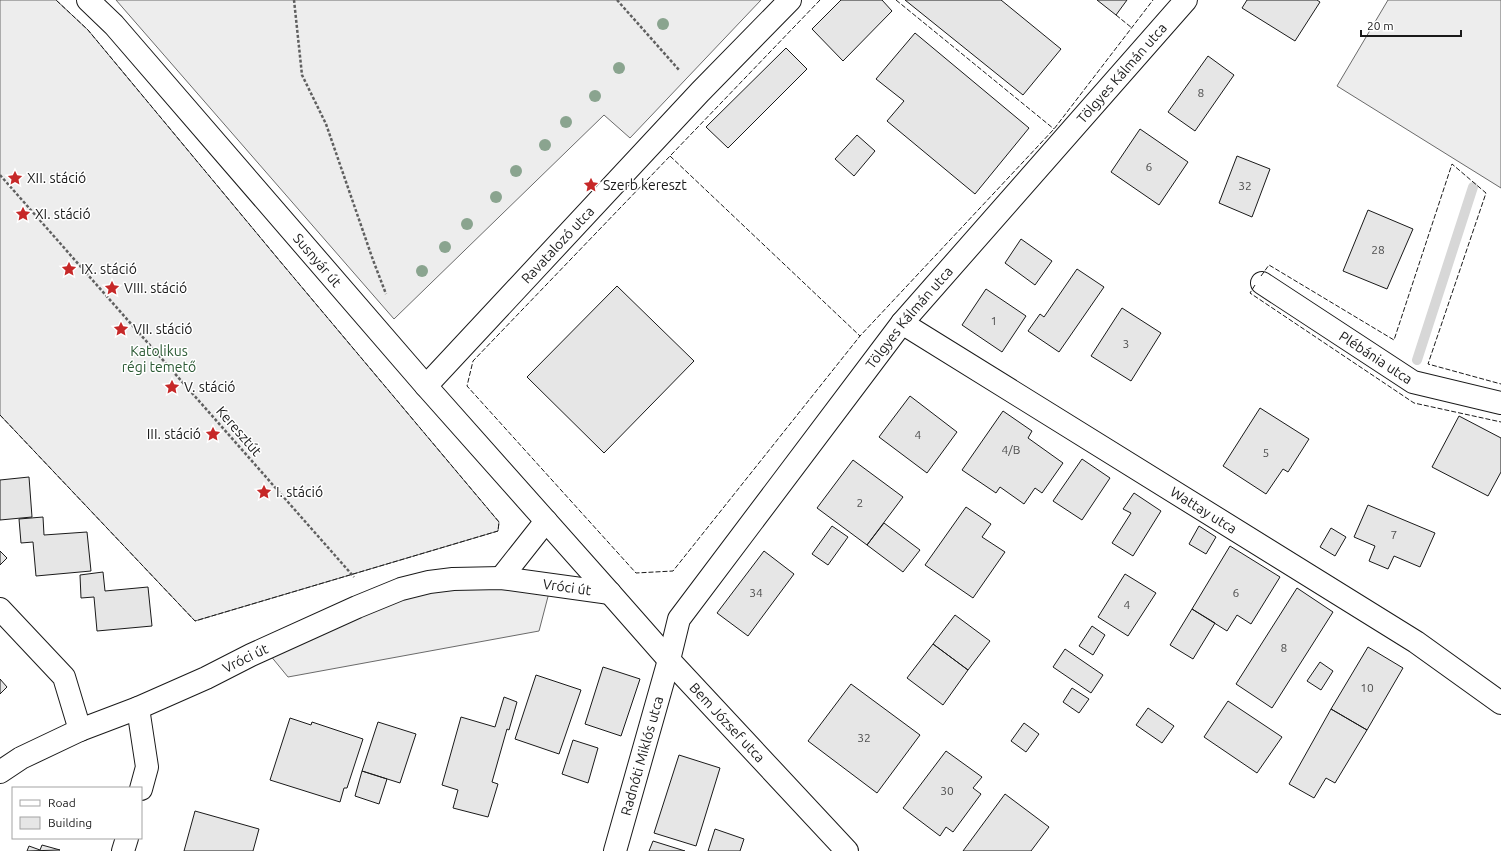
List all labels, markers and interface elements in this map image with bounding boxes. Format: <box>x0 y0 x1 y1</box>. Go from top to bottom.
scale bar <box>1361 12 1461 38</box>
text: 20 m <box>1367 19 1394 32</box>
street label: Tölgyes Kálmán utca <box>1073 20 1170 126</box>
house number: 8 <box>1198 86 1205 99</box>
house number: 6 <box>1146 160 1153 173</box>
place icon: XII. stáció <box>6 169 24 187</box>
place label: XII. stáció <box>27 170 86 186</box>
place icon: Szerb kereszt <box>582 176 600 194</box>
place label: Szerb kereszt <box>603 177 687 193</box>
house number: 32 <box>1238 179 1252 192</box>
street label: Ravatalozó utca <box>518 203 597 287</box>
place icon: XI. stáció <box>14 205 32 223</box>
place label: XI. stáció <box>35 206 91 222</box>
street label: Susnyár út <box>290 230 345 291</box>
house number: 28 <box>1371 243 1385 256</box>
place icon: IX. stáció <box>60 260 78 278</box>
place label: IX. stáció <box>81 261 137 277</box>
street label: Tölgyes Kálmán utca <box>862 263 956 372</box>
place icon: VIII. stáció <box>103 279 121 297</box>
place label: VIII. stáció <box>124 280 187 296</box>
house number: 1 <box>991 314 997 327</box>
place icon: VII. stáció <box>112 320 130 338</box>
place label: VII. stáció <box>133 321 193 337</box>
street label: Plébánia utca <box>1336 328 1415 387</box>
house number: 3 <box>1123 337 1129 350</box>
park label: Katolikus régi temető <box>122 343 196 375</box>
place icon: V. stáció <box>163 378 181 396</box>
place label: V. stáció <box>184 379 235 395</box>
street label: Keresztút <box>213 403 265 459</box>
place icon: III. stáció <box>204 425 222 443</box>
place label: III. stáció <box>147 426 201 442</box>
house number: 4 <box>915 428 922 441</box>
house number: 4/B <box>1002 443 1020 456</box>
house number: 5 <box>1263 446 1269 459</box>
place icon: I. stáció <box>255 483 273 501</box>
place label: I. stáció <box>276 484 323 500</box>
street label: Wattay utca <box>1167 484 1240 537</box>
house number: 2 <box>857 496 863 509</box>
house number: 7 <box>1391 528 1397 541</box>
street label: Vróci út <box>542 576 593 598</box>
house number: 34 <box>749 586 763 599</box>
house number: 6 <box>1233 586 1240 599</box>
house number: 4 <box>1124 598 1131 611</box>
street label: Vróci út <box>220 640 271 676</box>
house number: 8 <box>1281 641 1288 654</box>
street label: Bem József utca <box>686 680 768 766</box>
house number: 10 <box>1360 681 1374 694</box>
street label: Radnóti Miklós utca <box>617 694 666 817</box>
house number: 32 <box>857 731 871 744</box>
house number: 30 <box>940 784 954 797</box>
legend <box>12 787 142 839</box>
text: Road <box>48 796 76 809</box>
text: Building <box>48 816 92 829</box>

